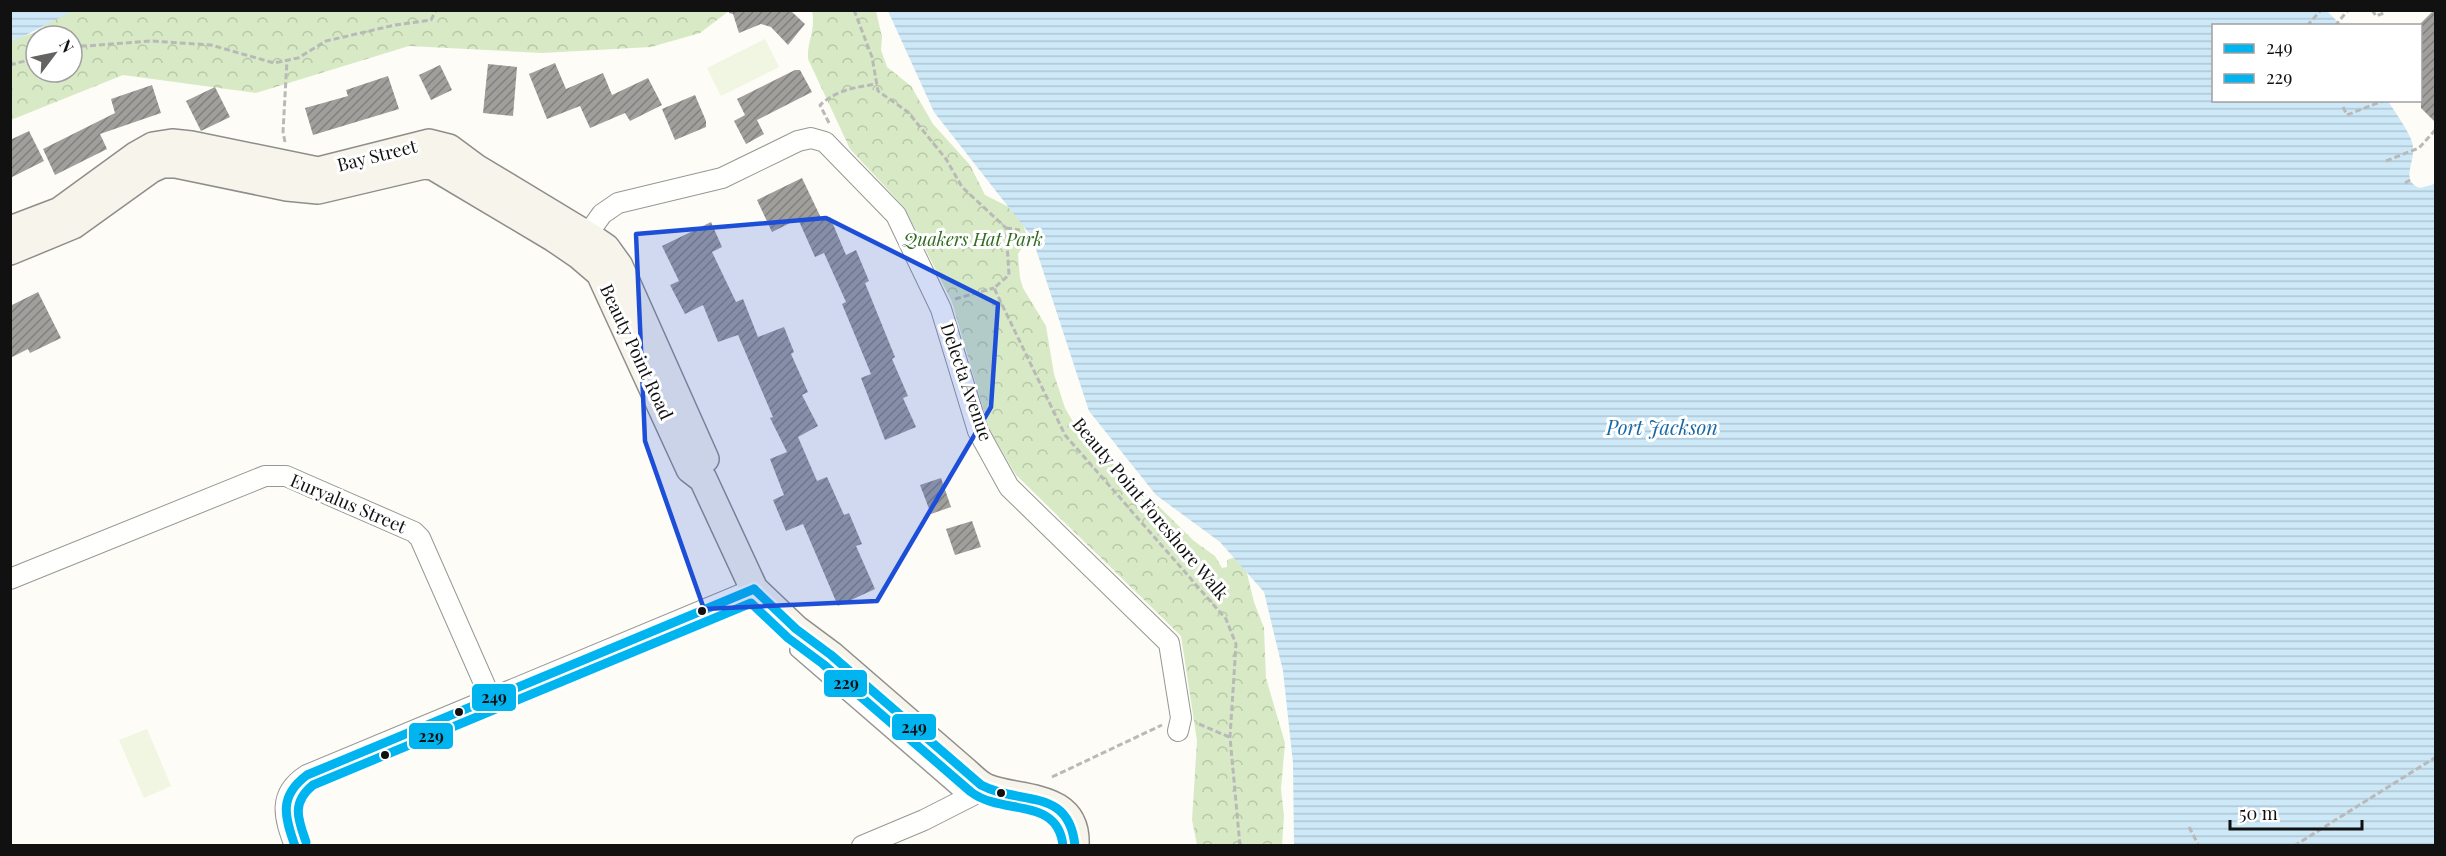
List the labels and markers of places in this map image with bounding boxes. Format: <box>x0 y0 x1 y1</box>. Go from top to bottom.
unlabelled marker <box>696 605 708 617</box>
unlabelled marker <box>453 706 465 718</box>
unlabelled marker <box>379 749 391 761</box>
unlabelled marker <box>995 787 1007 799</box>

